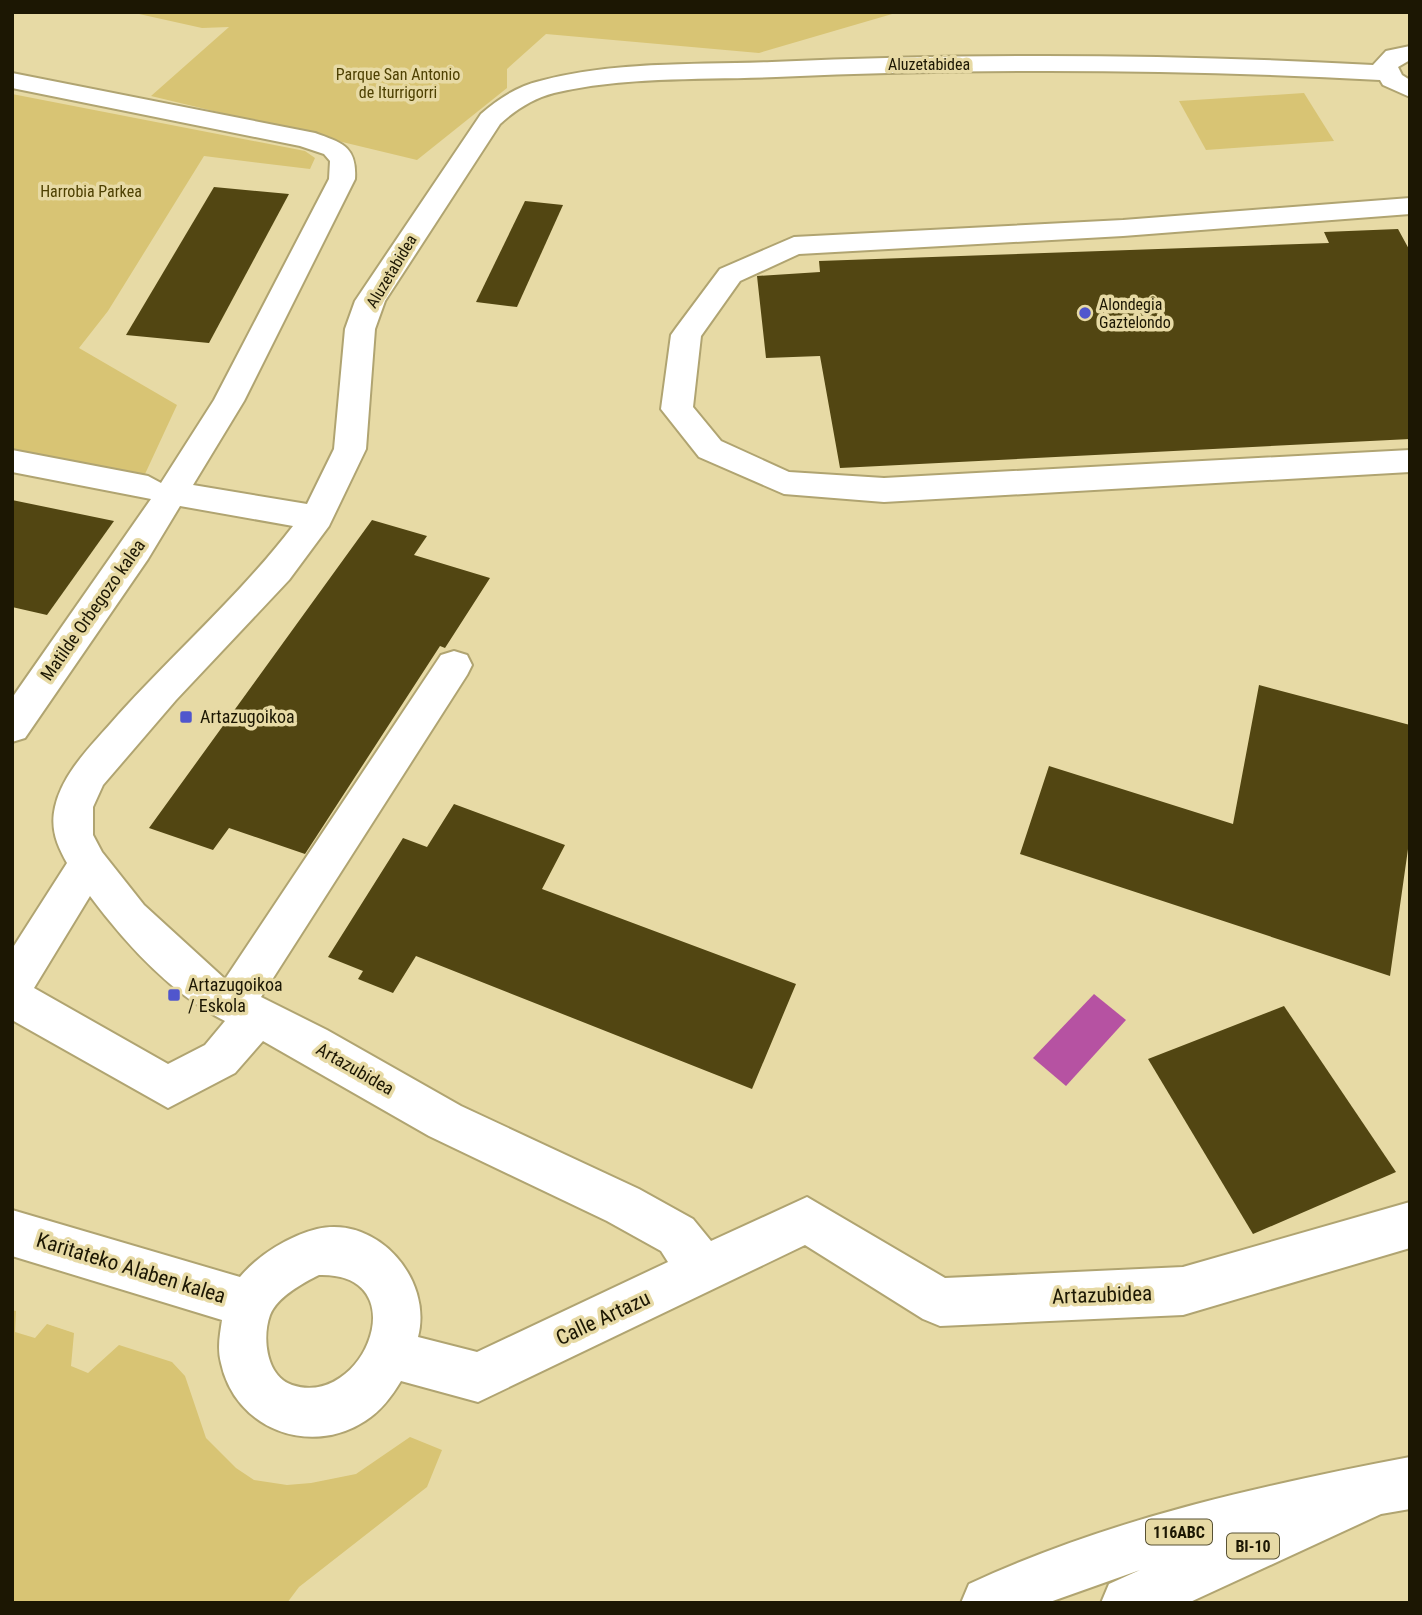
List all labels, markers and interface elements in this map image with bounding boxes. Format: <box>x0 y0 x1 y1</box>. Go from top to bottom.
street label: Aluzetabidea <box>888 55 970 74</box>
park label: Parque San Antonio de Iturrigorri <box>336 65 460 102</box>
park label: Harrobia Parkea <box>40 182 142 201</box>
street label: Aluzetabidea <box>362 231 421 311</box>
place label: Alondegia Gaztelondo <box>1099 295 1171 332</box>
marker: Alondegia Gaztelondo <box>1077 305 1093 321</box>
street label: Matilde Orbegozo kalea <box>36 535 149 684</box>
place label: Artazugoikoa <box>200 706 295 727</box>
marker: Artazugoikoa <box>178 709 194 725</box>
place label: Artazugoikoa / Eskola <box>188 974 283 1016</box>
marker: Artazugoikoa / Eskola <box>166 987 182 1003</box>
street label: Artazubidea <box>313 1038 398 1099</box>
street label: Karitateko Alaben kalea <box>34 1228 228 1308</box>
street label: Artazubidea <box>1052 1281 1152 1309</box>
street label: Calle Artazu <box>552 1286 654 1350</box>
road number: 116ABC <box>1146 1520 1212 1544</box>
road number: BI-10 <box>1227 1534 1279 1558</box>

